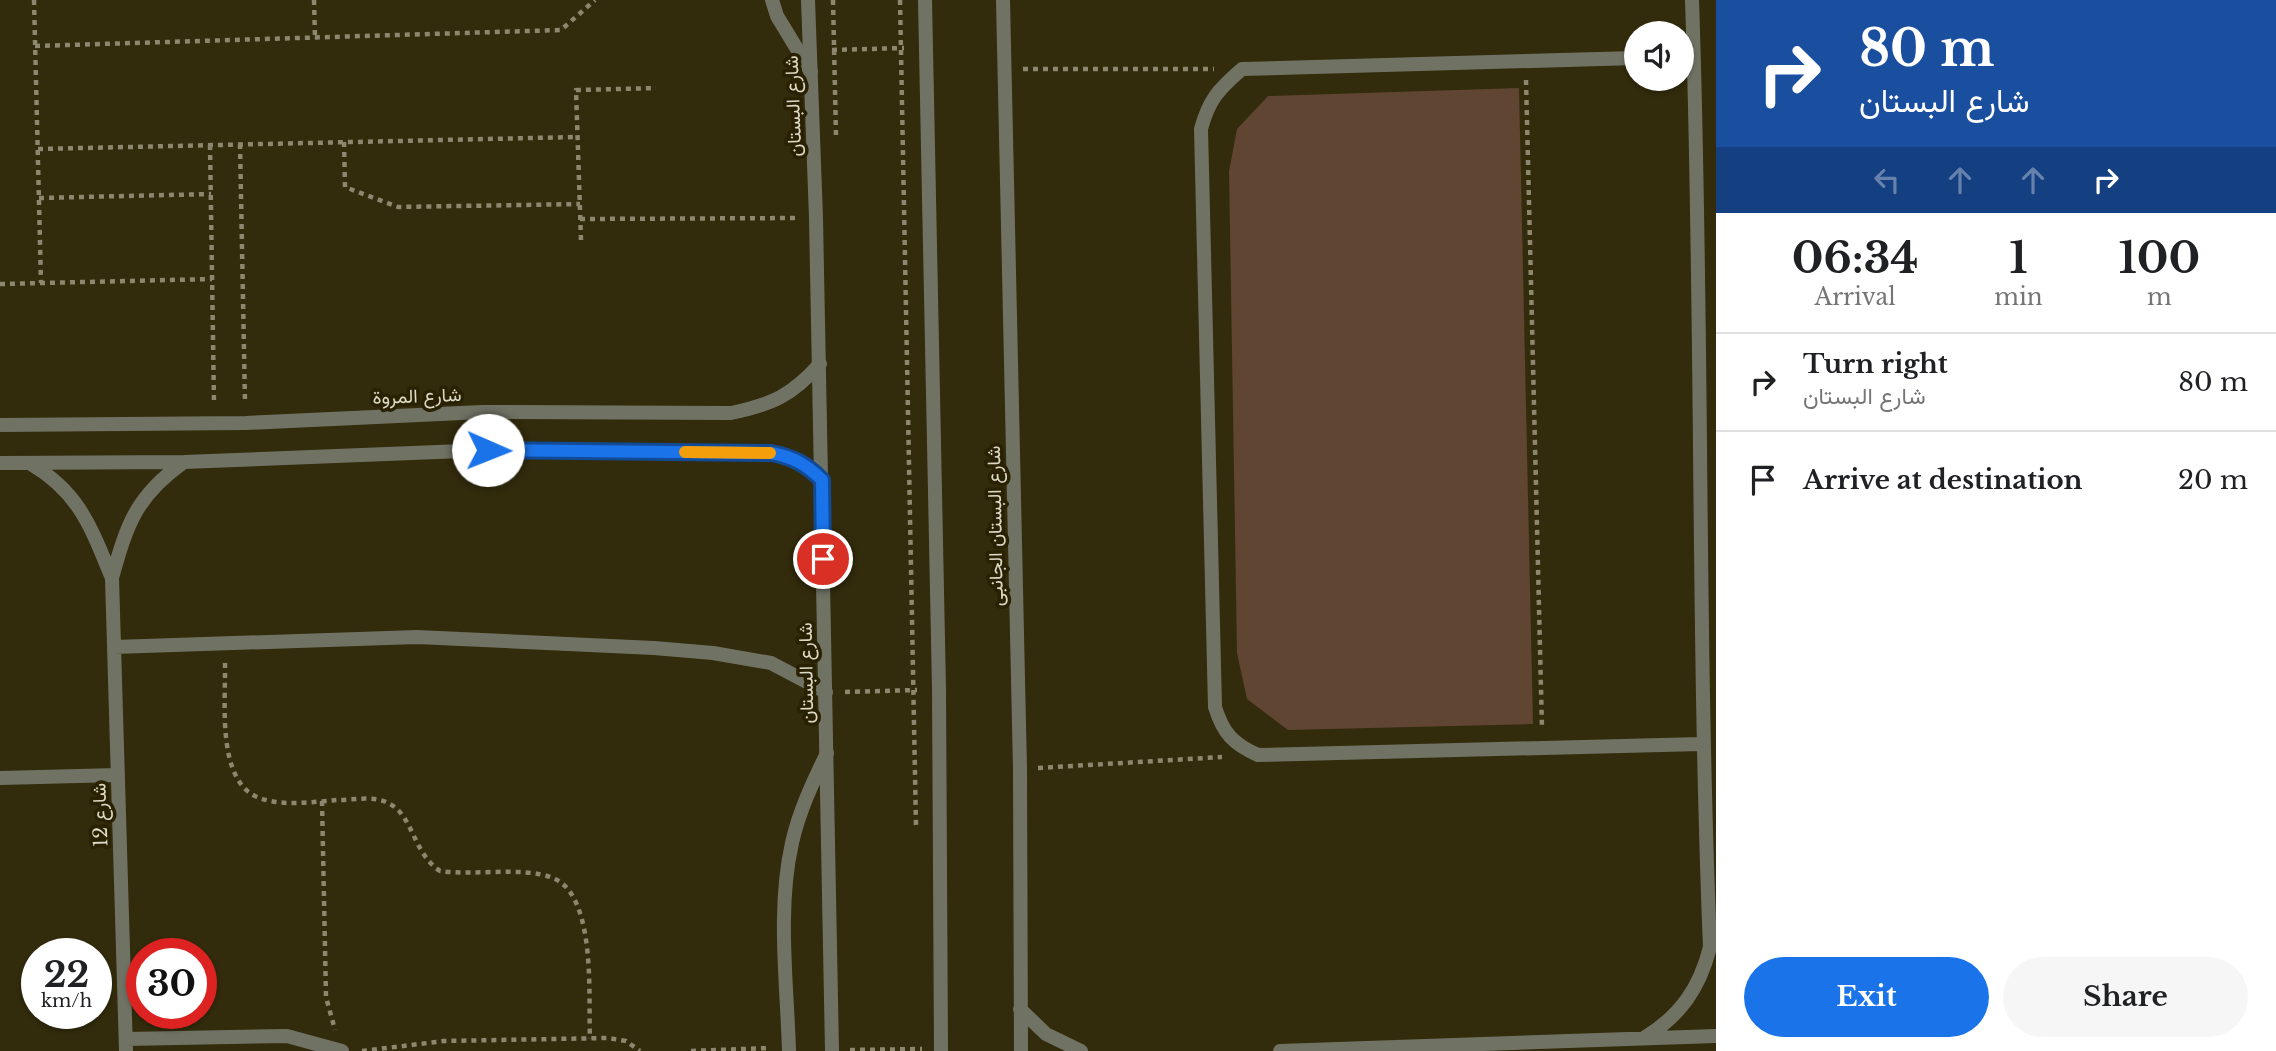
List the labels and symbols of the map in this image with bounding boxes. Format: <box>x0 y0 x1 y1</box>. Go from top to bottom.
street label: شارع البستان <box>780 55 807 157</box>
street label: شارع المروة <box>372 383 462 410</box>
position arrow <box>451 413 525 487</box>
street label: شارع البستان الجانبى <box>982 445 1009 607</box>
pin <box>793 529 853 589</box>
street label: شارع البستان <box>794 622 819 724</box>
street label: شارع 12 <box>87 783 114 847</box>
speed limit sign: 30 <box>126 938 217 1029</box>

